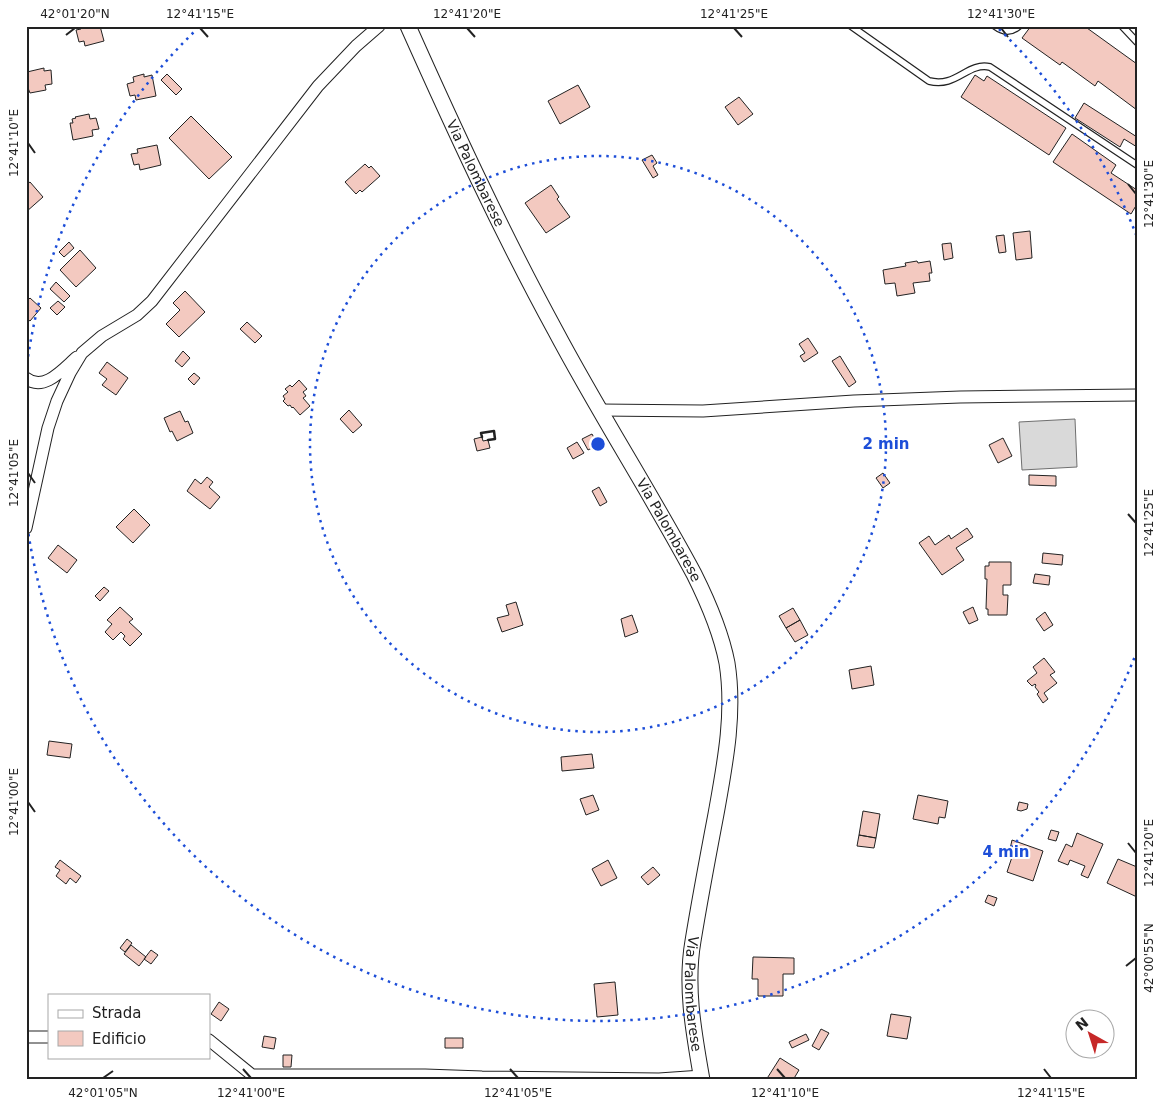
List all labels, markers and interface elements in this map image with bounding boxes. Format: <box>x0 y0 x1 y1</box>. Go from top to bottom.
text: 42°01'20"N <box>40 7 110 21</box>
text: 12°41'15"E <box>166 7 234 21</box>
text: 12°41'20"E <box>433 7 501 21</box>
text: 12°41'25"E <box>700 7 768 21</box>
text: 12°41'30"E <box>967 7 1035 21</box>
text: 12°41'10"E <box>7 109 21 177</box>
street label: Via Palombarese <box>444 117 508 229</box>
text: 12°41'30"E <box>1142 160 1156 228</box>
centre of rings <box>589 435 607 453</box>
text: 2 min <box>862 435 910 453</box>
text: 12°41'05"E <box>7 439 21 507</box>
street label: Via Palombarese <box>634 475 705 584</box>
text: 12°41'25"E <box>1142 489 1156 557</box>
text: 12°41'00"E <box>7 768 21 836</box>
text: 12°41'20"E <box>1142 819 1156 887</box>
text: 4 min <box>982 843 1030 861</box>
text: 42°00'55"N <box>1142 923 1156 993</box>
street label: Via Palombarese <box>682 935 705 1053</box>
legend <box>48 994 210 1058</box>
text: Strada <box>92 1004 141 1022</box>
north arrow <box>1066 1008 1116 1058</box>
text: N <box>1072 1014 1091 1034</box>
text: Edificio <box>92 1030 146 1048</box>
text: 42°01'05"N <box>68 1086 138 1100</box>
text: 12°41'00"E <box>217 1086 285 1100</box>
text: 12°41'05"E <box>484 1086 552 1100</box>
text: 12°41'10"E <box>751 1086 819 1100</box>
text: 12°41'15"E <box>1017 1086 1085 1100</box>

